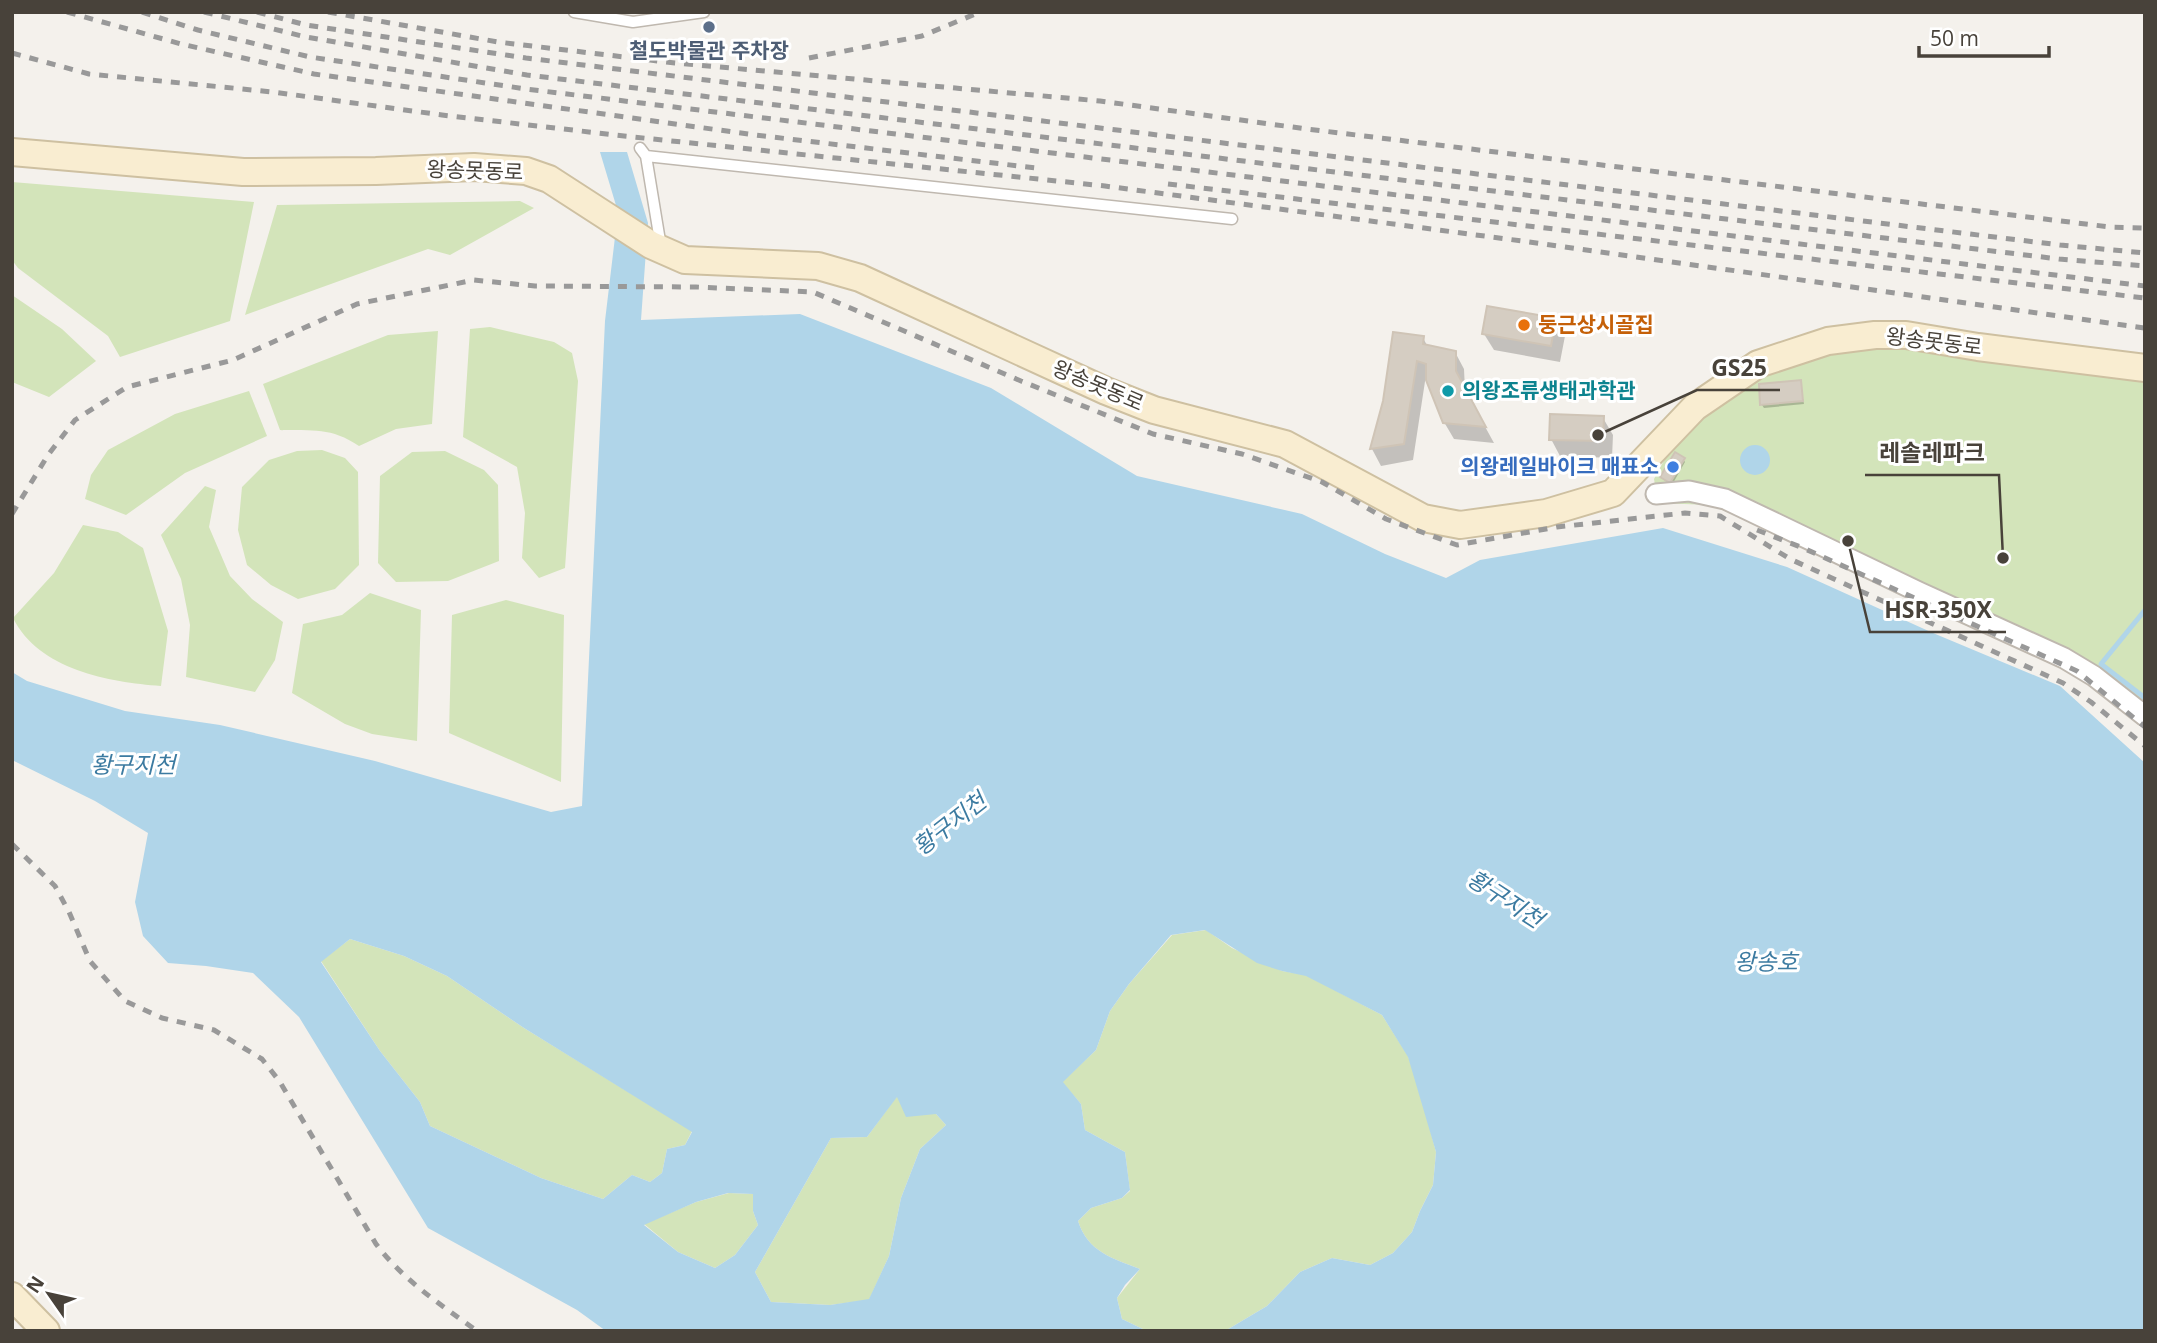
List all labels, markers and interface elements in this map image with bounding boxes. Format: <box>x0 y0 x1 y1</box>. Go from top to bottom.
scale bar <box>1919 14 2048 58</box>
marker: 철도박물관 주차장 <box>701 19 717 35</box>
text: 50 m <box>1930 24 1979 52</box>
place label: 철도박물관 주차장 <box>629 36 789 64</box>
street label: 왕송못동로 <box>426 154 524 186</box>
place label: 둥근상시골집 <box>1538 310 1654 338</box>
marker: 둥근상시골집 <box>1516 317 1532 333</box>
street label: 왕송못동로 <box>1884 321 1984 361</box>
callout: GS25 <box>1697 346 1780 390</box>
text: GS25 <box>1711 351 1767 383</box>
street label: 왕송못동로 <box>1048 353 1148 417</box>
place label: 의왕조류생태과학관 <box>1462 376 1636 404</box>
marker: 의왕조류생태과학관 <box>1440 383 1456 399</box>
callout: 레솔레파크 <box>1865 431 1999 475</box>
text: 레솔레파크 <box>1879 436 1985 468</box>
place label: 의왕레일바이크 매표소 <box>1460 452 1659 480</box>
marker: 의왕레일바이크 매표소 <box>1665 459 1681 475</box>
callout: HSR-350X <box>1870 588 2006 632</box>
text: HSR-350X <box>1884 593 1992 625</box>
water label: 황구지천 <box>91 748 178 780</box>
water label: 황구지천 <box>906 783 995 862</box>
water label: 황구지천 <box>1461 862 1552 936</box>
water label: 왕송호 <box>1734 945 1800 977</box>
north arrow <box>14 1259 84 1329</box>
text: N <box>20 1271 50 1298</box>

